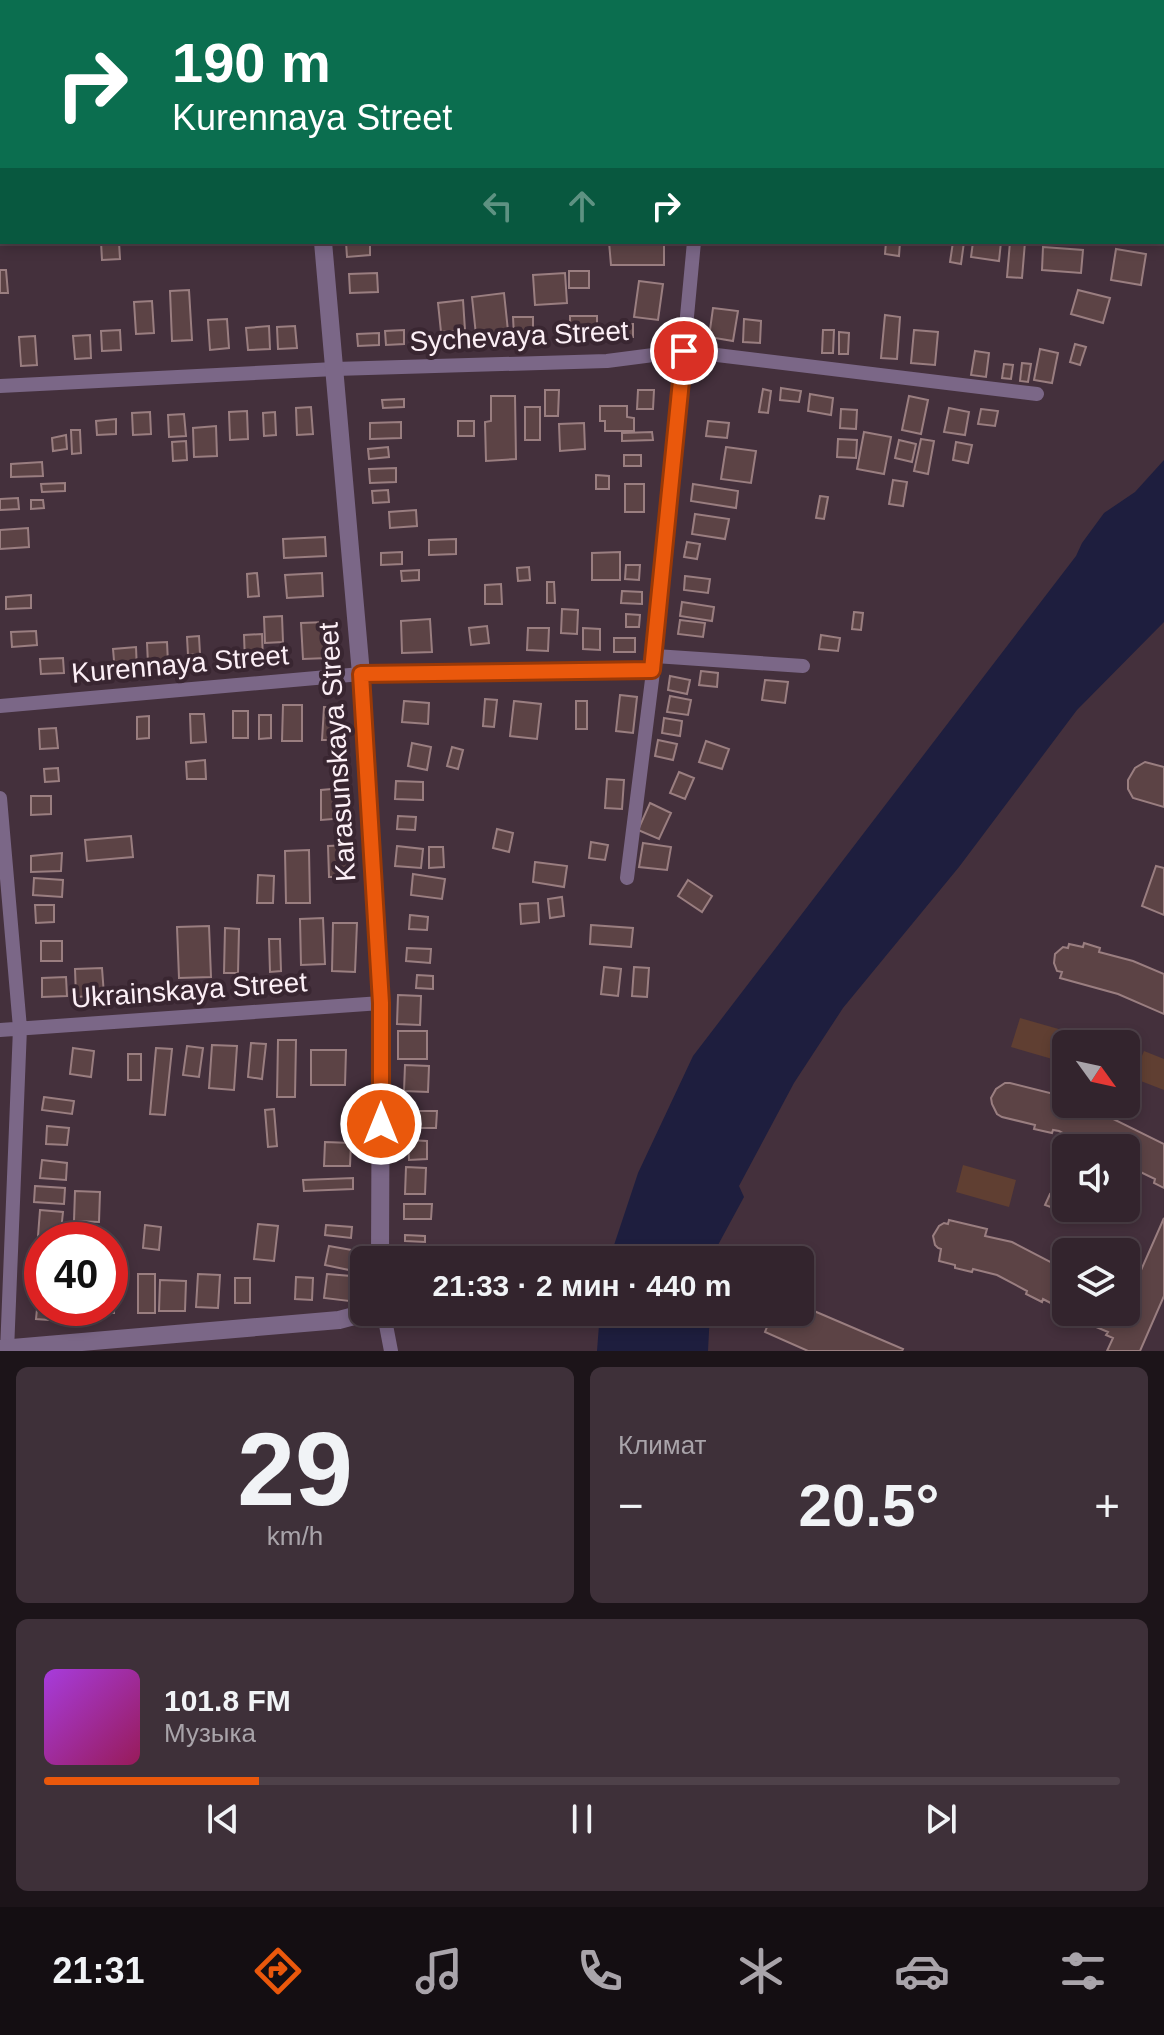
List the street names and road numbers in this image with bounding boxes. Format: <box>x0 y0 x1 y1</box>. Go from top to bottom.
street label: Sychevaya Street <box>409 315 630 357</box>
street label: Karasunskaya Street <box>312 621 362 883</box>
street label: Kurennaya Street <box>70 639 290 689</box>
street label: Ukrainskaya Street <box>70 966 308 1014</box>

